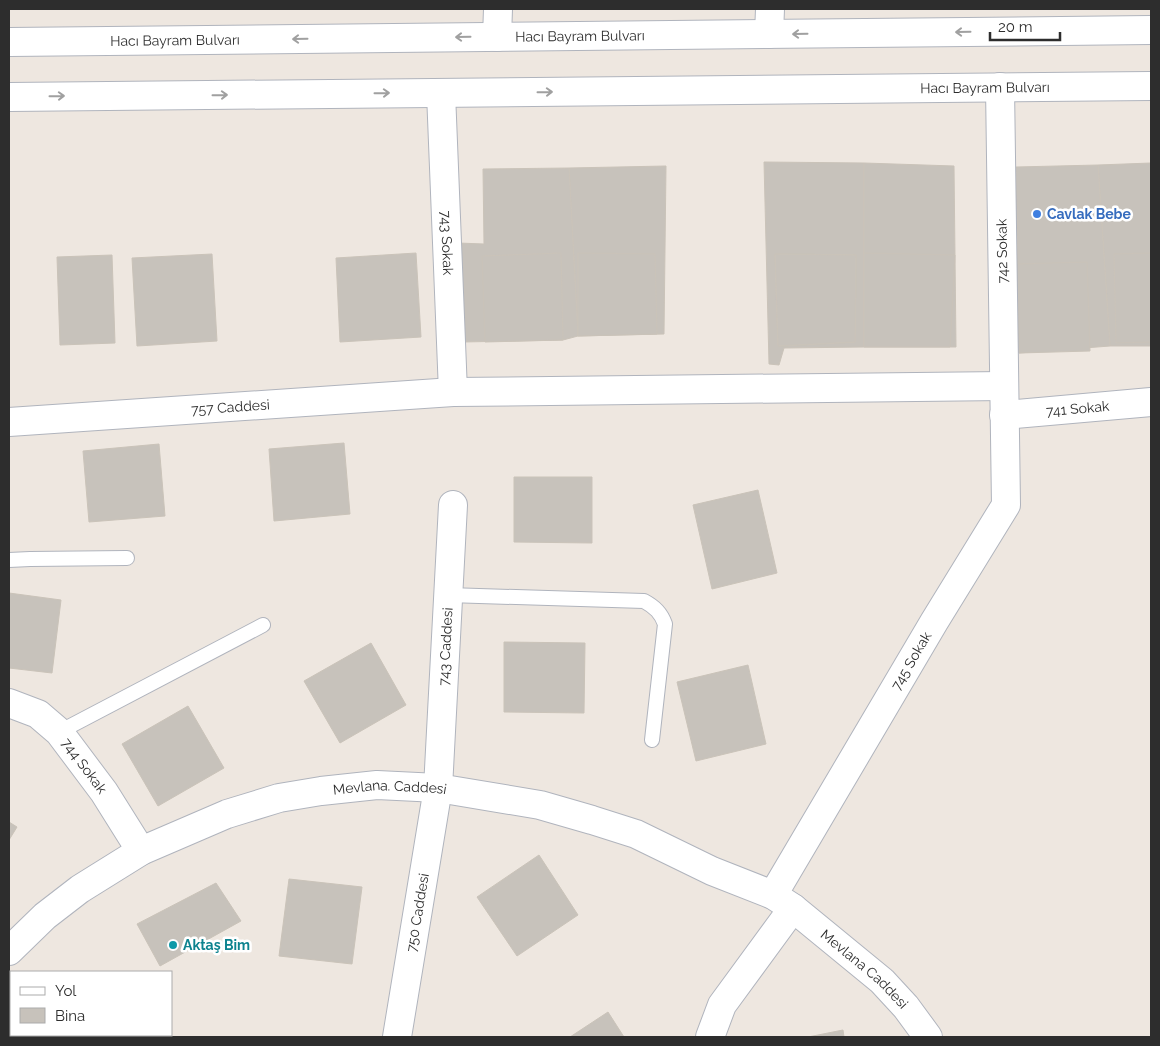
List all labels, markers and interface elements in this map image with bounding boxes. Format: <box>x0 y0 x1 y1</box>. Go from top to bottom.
scale bar <box>990 10 1060 42</box>
text: 20 m <box>998 18 1033 36</box>
street label: Hacı Bayram Bulvarı <box>515 27 645 45</box>
one-way arrow <box>955 27 971 37</box>
one-way arrow <box>792 29 808 39</box>
street label: Hacı Bayram Bulvarı <box>110 32 240 49</box>
one-way arrow <box>455 32 471 42</box>
one-way arrow <box>292 34 308 44</box>
street label: Hacı Bayram Bulvarı <box>920 79 1050 96</box>
one-way arrow <box>536 87 553 97</box>
one-way arrow <box>374 88 390 98</box>
one-way arrow <box>212 90 228 100</box>
one-way arrow <box>49 91 65 101</box>
place label: Cavlak Bebe <box>1047 206 1131 222</box>
marker: Cavlak Bebe <box>1031 208 1043 220</box>
street label: 743 Sokak <box>438 210 456 276</box>
street label: 742 Sokak <box>993 218 1011 283</box>
street label: 757 Caddesi <box>191 396 270 418</box>
street label: 741 Sokak <box>1045 398 1111 419</box>
street label: 743 Caddesi <box>435 607 456 686</box>
street label: 745 Sokak <box>888 628 935 693</box>
street label: 744 Sokak <box>58 735 111 797</box>
street label: Mevlana. Caddesi <box>332 777 448 798</box>
street label: 750 Caddesi <box>403 872 432 953</box>
street label: Mevlana Caddesi <box>818 926 911 1012</box>
place label: Aktaş Bim <box>183 937 250 953</box>
marker: Aktaş Bim <box>167 939 179 951</box>
legend <box>10 971 172 1036</box>
text: Yol <box>55 982 77 1000</box>
text: Bina <box>55 1007 85 1025</box>

